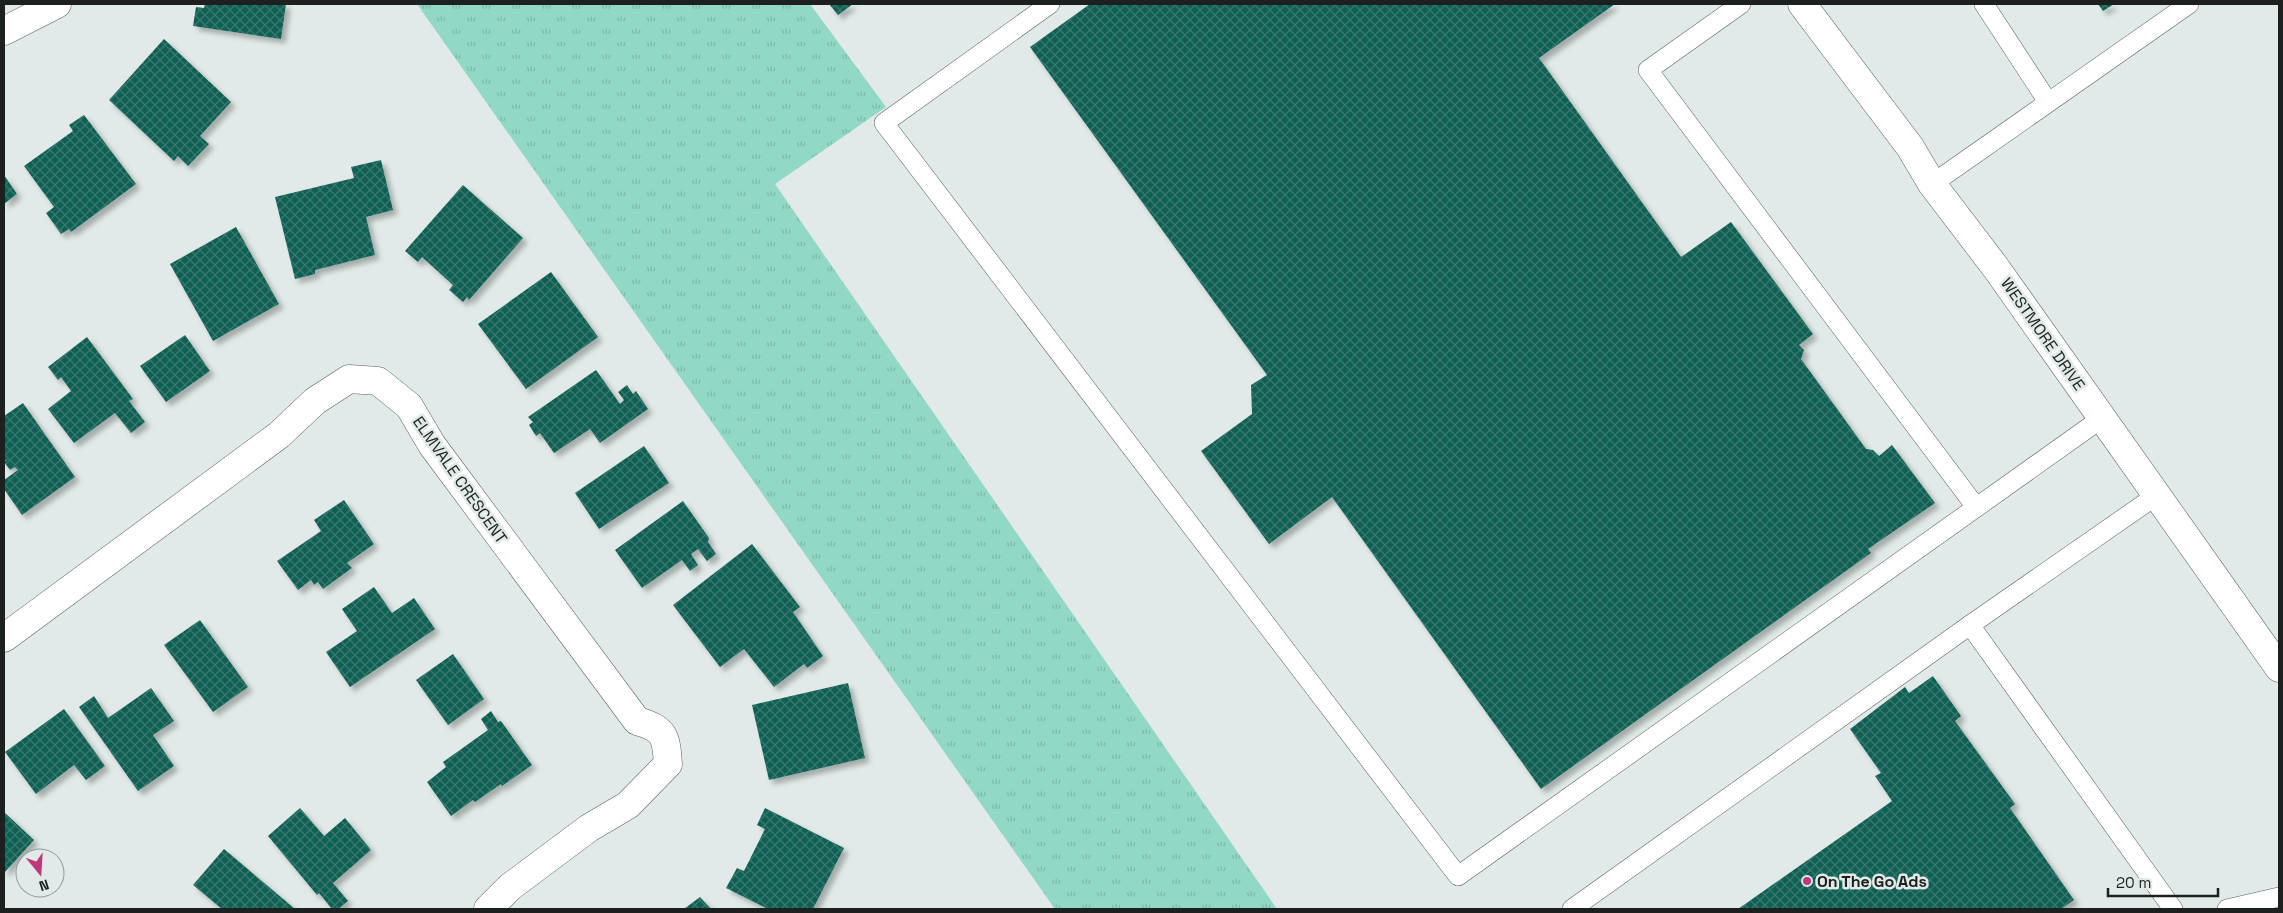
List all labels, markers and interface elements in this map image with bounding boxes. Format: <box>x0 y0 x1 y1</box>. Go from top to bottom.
street label: WESTMORE DRIVE <box>1996 273 2090 395</box>
street label: ELMVALE CRESCENT <box>408 412 512 548</box>
north arrow <box>15 848 65 898</box>
scale bar <box>2108 866 2218 898</box>
place label: On The Go Ads <box>1817 871 1927 892</box>
text: 20 m <box>2116 873 2151 892</box>
text: N <box>37 875 51 895</box>
marker: On The Go Ads <box>1801 875 1813 887</box>

